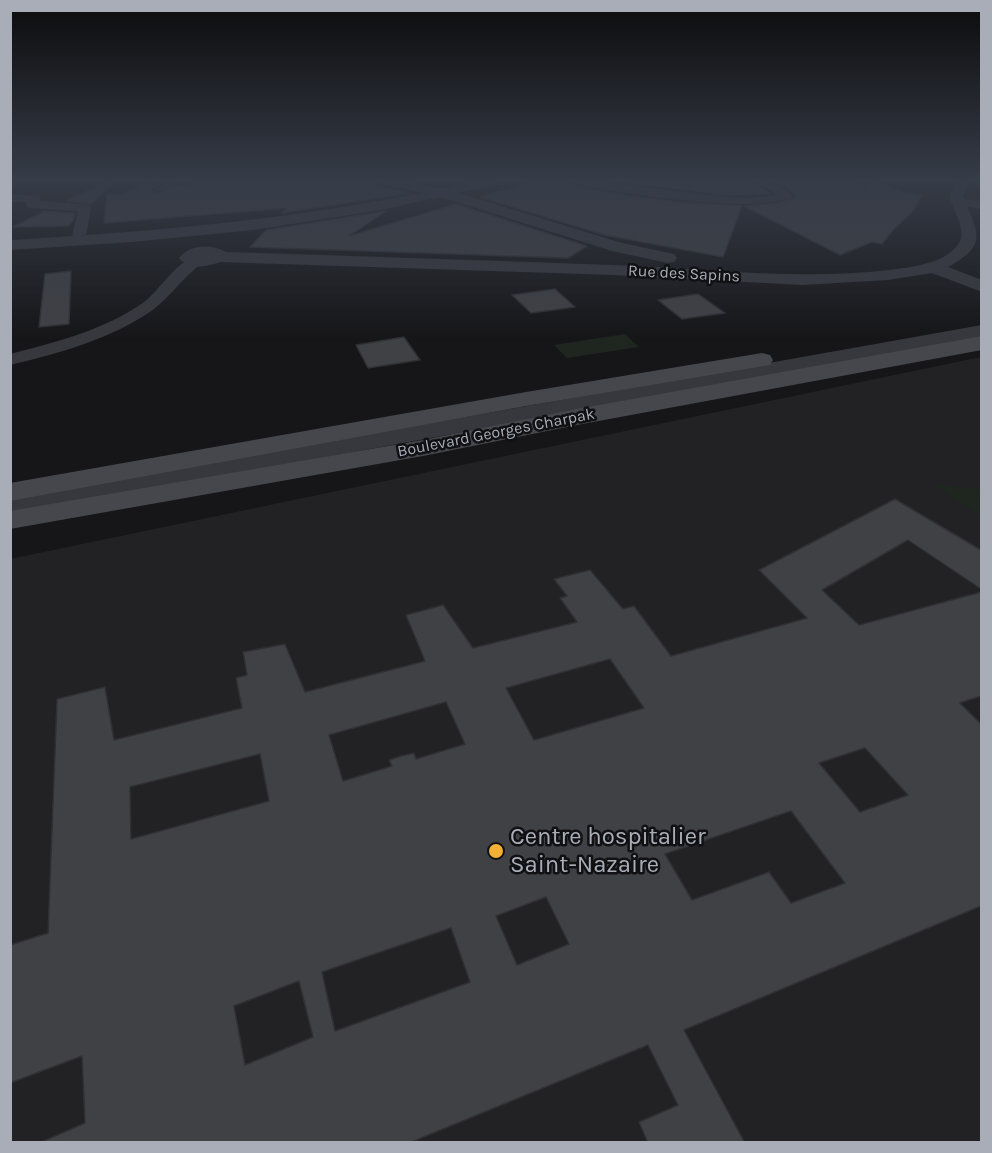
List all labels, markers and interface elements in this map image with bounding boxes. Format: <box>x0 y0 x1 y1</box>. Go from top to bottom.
street label: Rue des Sapins <box>628 261 740 287</box>
street label: Boulevard Georges Charpak <box>396 404 596 462</box>
place label: Centre hospitalier Saint-Nazaire <box>510 823 706 879</box>
marker: Centre hospitalier Saint-Nazaire <box>487 842 505 860</box>

